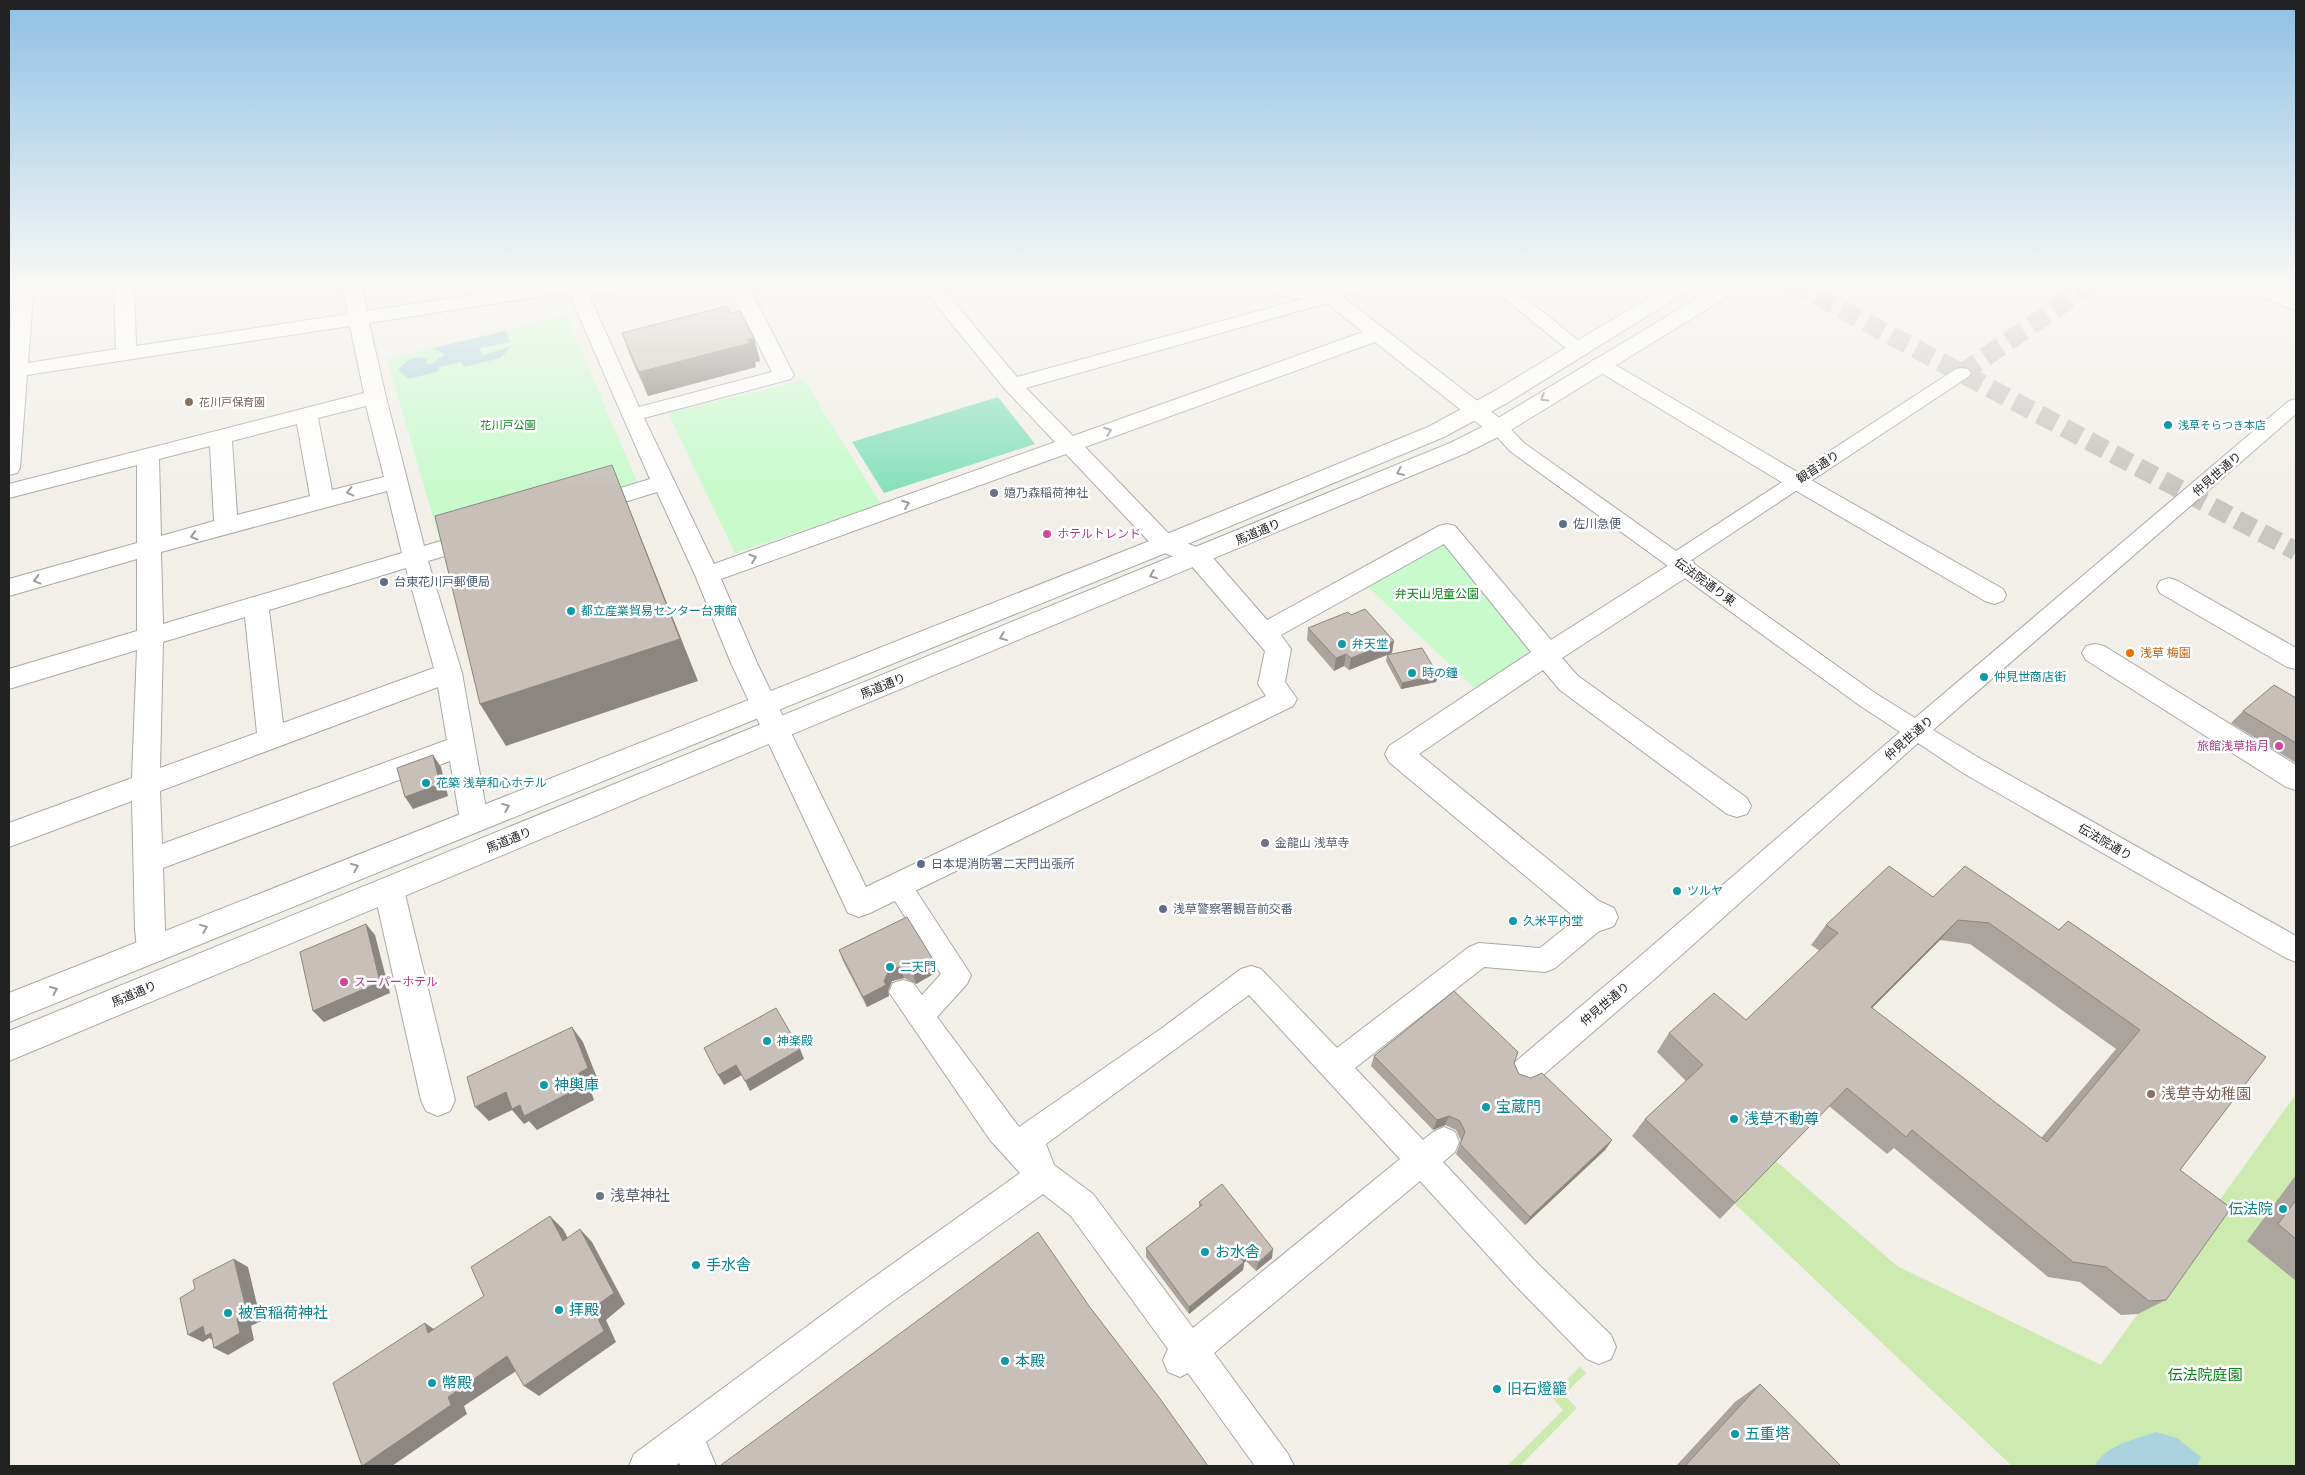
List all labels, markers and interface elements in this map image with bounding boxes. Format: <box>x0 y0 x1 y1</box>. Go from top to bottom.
one-way arrow <box>1541 392 1550 402</box>
marker: 花川戸保育園 <box>183 396 195 408</box>
place label: 花川戸保育園 <box>199 396 265 409</box>
park label: 花川戸公園 <box>481 419 536 432</box>
marker: 浅草そらつき本店 <box>2162 419 2174 431</box>
place label: 浅草そらつき本店 <box>2178 419 2266 432</box>
one-way arrow <box>1104 427 1112 437</box>
street label: 観音通り <box>1794 448 1842 486</box>
street label: 仲見世通り <box>2190 449 2244 499</box>
one-way arrow <box>1396 466 1405 477</box>
one-way arrow <box>345 486 354 497</box>
place label: 嬉乃森稲荷神社 <box>1004 486 1088 500</box>
marker: 嬉乃森稲荷神社 <box>988 487 1000 499</box>
one-way arrow <box>901 500 910 510</box>
street label: 馬道通り <box>1233 516 1283 548</box>
place label: 佐川急便 <box>1573 517 1621 531</box>
marker: 佐川急便 <box>1557 518 1569 530</box>
place label: ホテルトレンド <box>1057 527 1141 541</box>
marker: ホテルトレンド <box>1041 528 1053 540</box>
one-way arrow <box>190 531 198 541</box>
one-way arrow <box>748 554 757 564</box>
street label: 伝法院通り東 <box>1672 555 1738 609</box>
one-way arrow <box>1149 569 1158 580</box>
one-way arrow <box>33 574 42 584</box>
place label: 台東花川戸郵便局 <box>394 575 490 589</box>
marker: 台東花川戸郵便局 <box>378 576 390 588</box>
park label: 弁天山児童公園 <box>1395 587 1479 601</box>
place label: 都立産業貿易センター台東館 <box>581 604 737 618</box>
marker: 都立産業貿易センター台東館 <box>565 605 577 617</box>
one-way arrow <box>999 631 1008 641</box>
place label: 弁天堂 <box>1352 637 1388 651</box>
marker: 弁天堂 <box>1336 638 1348 650</box>
place label: 浅草 梅園 <box>2140 646 2191 660</box>
marker: 浅草 梅園 <box>2124 647 2136 659</box>
place label: 時の鐘 <box>1422 666 1458 680</box>
marker: 時の鐘 <box>1406 667 1418 679</box>
place label: 仲見世商店街 <box>1994 670 2066 684</box>
street label: 馬道通り <box>858 671 908 701</box>
marker: 仲見世商店街 <box>1978 671 1990 683</box>
street label: 仲見世通り <box>1882 713 1936 763</box>
place label: 旅館浅草指月 <box>2197 739 2269 753</box>
marker: 旅館浅草指月 <box>2273 740 2285 752</box>
place label: 花築 浅草和心ホテル <box>436 776 547 790</box>
marker: 花築 浅草和心ホテル <box>420 777 432 789</box>
one-way arrow <box>501 803 510 813</box>
street label: 伝法院通り <box>2076 821 2134 863</box>
street label: 馬道通り <box>484 825 534 855</box>
place label: 金龍山 浅草寺 <box>1275 836 1350 850</box>
marker: 金龍山 浅草寺 <box>1259 837 1271 849</box>
place label: 日本堤消防署二天門出張所 <box>931 857 1075 871</box>
marker: 日本堤消防署二天門出張所 <box>915 858 927 870</box>
one-way arrow <box>350 863 359 874</box>
place label: ツルヤ <box>1687 884 1723 898</box>
marker: ツルヤ <box>1671 885 1683 897</box>
place label: 浅草警察署観音前交番 <box>1173 902 1293 916</box>
marker: 浅草警察署観音前交番 <box>1157 903 1169 915</box>
place label: 久米平内堂 <box>1523 914 1583 928</box>
marker: 久米平内堂 <box>1507 915 1519 927</box>
one-way arrow <box>199 924 208 934</box>
place label: 二天門 <box>900 960 936 974</box>
marker: 二天門 <box>884 961 896 973</box>
place label: スーパーホテル <box>354 975 438 989</box>
marker: スーパーホテル <box>338 976 350 988</box>
street label: 馬道通り <box>109 978 159 1010</box>
street label: 仲見世通り <box>1578 979 1632 1029</box>
one-way arrow <box>49 985 58 996</box>
place label: 神楽殿 <box>777 1034 813 1048</box>
marker: 神楽殿 <box>761 1035 773 1047</box>
place label: 神輿庫 <box>554 1076 599 1094</box>
marker: 神輿庫 <box>538 1079 550 1091</box>
place label: 浅草寺幼稚園 <box>2161 1085 2251 1103</box>
marker: 浅草寺幼稚園 <box>2145 1088 2157 1100</box>
place label: 宝蔵門 <box>1496 1098 1541 1116</box>
marker: 宝蔵門 <box>1480 1101 1492 1113</box>
place label: 浅草不動尊 <box>1744 1110 1819 1128</box>
marker: 浅草不動尊 <box>1728 1113 1740 1125</box>
place label: 浅草神社 <box>610 1187 670 1205</box>
marker: 浅草神社 <box>594 1190 606 1202</box>
place label: 伝法院 <box>2228 1200 2273 1218</box>
marker: 伝法院 <box>2277 1203 2289 1215</box>
place label: お水舎 <box>1215 1243 1260 1261</box>
marker: お水舎 <box>1199 1246 1211 1258</box>
place label: 手水舎 <box>706 1256 751 1274</box>
marker: 手水舎 <box>690 1259 702 1271</box>
place label: 拝殿 <box>569 1301 599 1319</box>
place label: 被官稲荷神社 <box>238 1304 328 1322</box>
marker: 拝殿 <box>553 1304 565 1316</box>
marker: 被官稲荷神社 <box>222 1307 234 1319</box>
place label: 本殿 <box>1015 1352 1045 1370</box>
marker: 本殿 <box>999 1355 1011 1367</box>
park label: 伝法院庭園 <box>2167 1366 2243 1384</box>
place label: 幣殿 <box>442 1374 472 1392</box>
marker: 幣殿 <box>426 1377 438 1389</box>
place label: 旧石燈籠 <box>1507 1380 1567 1398</box>
marker: 旧石燈籠 <box>1491 1383 1503 1395</box>
place label: 五重塔 <box>1745 1425 1790 1443</box>
marker: 五重塔 <box>1729 1428 1741 1440</box>

